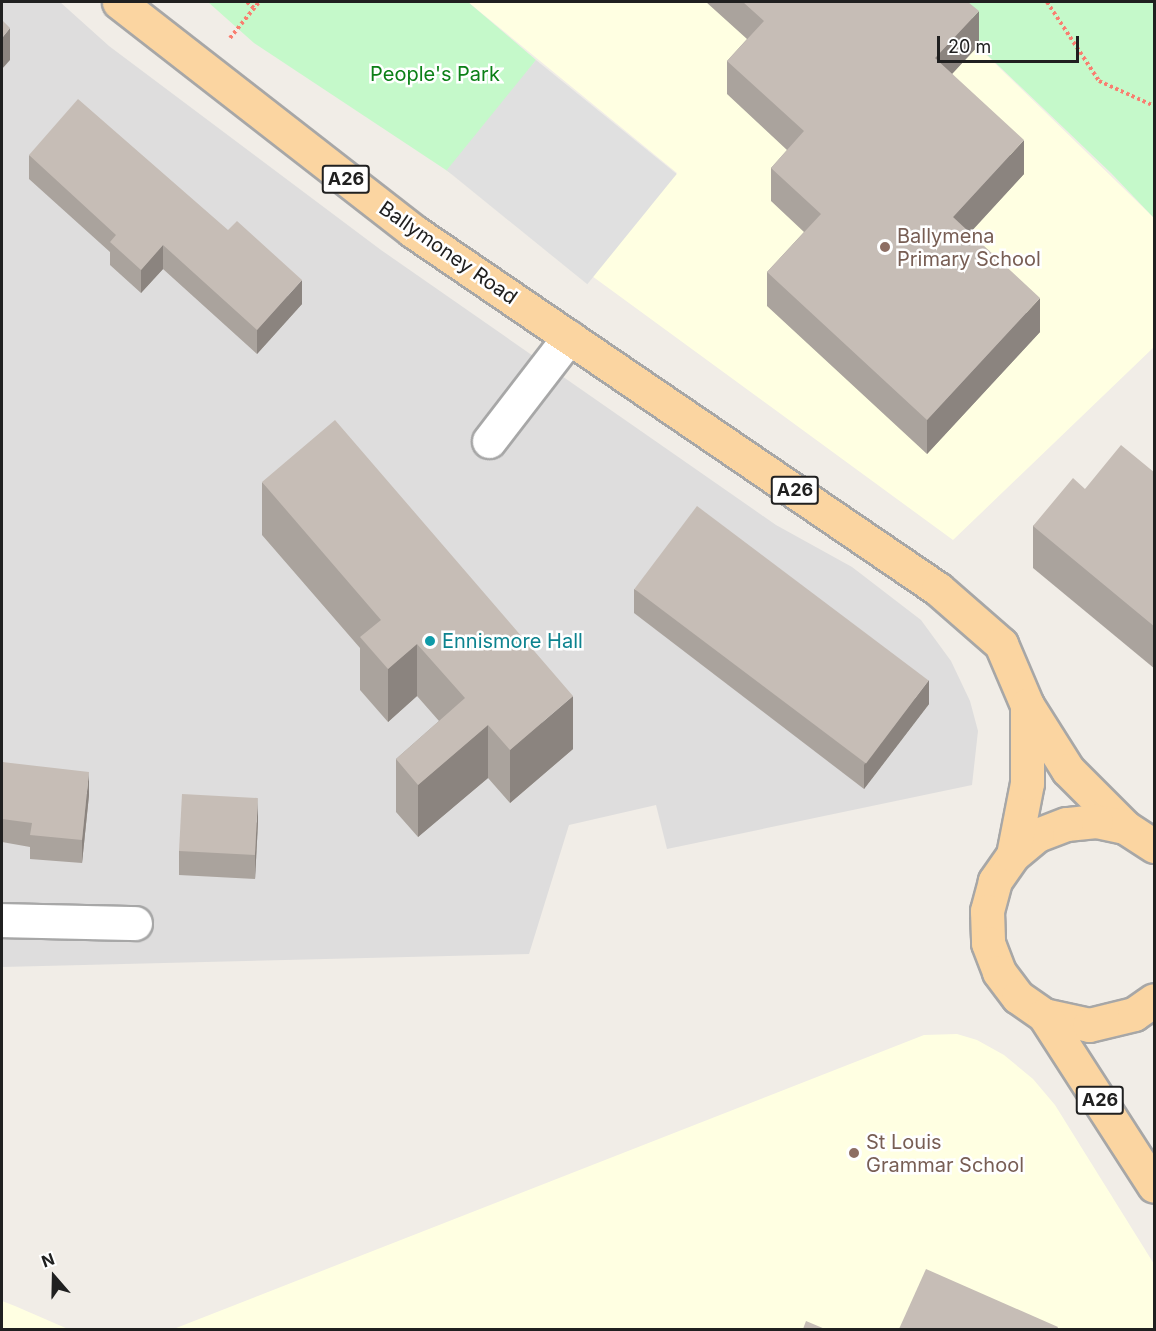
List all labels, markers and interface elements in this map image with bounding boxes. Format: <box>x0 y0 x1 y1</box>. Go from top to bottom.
scale bar <box>940 24 1082 62</box>
text: 20 m <box>948 36 991 57</box>
park label: People's Park <box>370 62 500 86</box>
road number: A26 <box>320 164 372 194</box>
street label: Ballymoney Road <box>374 196 522 310</box>
place label: Ballymena Primary School <box>897 224 1041 271</box>
marker: Ballymena Primary School <box>878 240 892 254</box>
road number: A26 <box>770 475 820 505</box>
place label: Ennismore Hall <box>442 629 583 653</box>
marker: Ennismore Hall <box>423 634 437 648</box>
road number: A26 <box>1074 1085 1126 1115</box>
place label: St Louis Grammar School <box>866 1130 1024 1177</box>
marker: St Louis Grammar School <box>847 1146 861 1160</box>
north arrow <box>24 1247 84 1307</box>
text: N <box>39 1249 57 1272</box>

